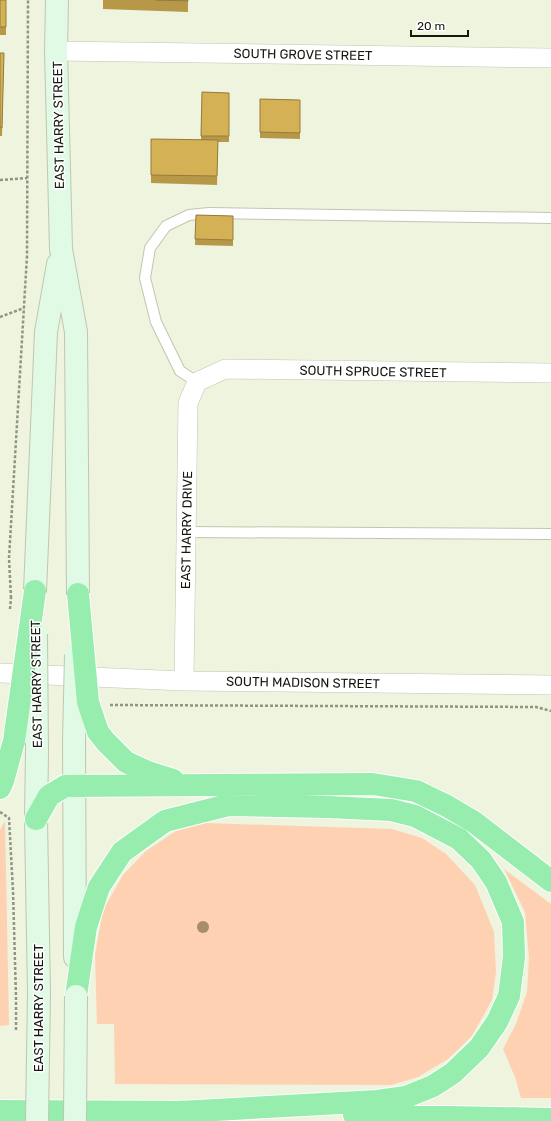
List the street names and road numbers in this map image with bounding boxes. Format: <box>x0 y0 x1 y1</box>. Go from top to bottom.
street label: SOUTH GROVE STREET <box>233 46 373 63</box>
street label: EAST HARRY STREET <box>50 60 67 189</box>
street label: SOUTH SPRUCE STREET <box>299 363 447 380</box>
street label: EAST HARRY DRIVE <box>178 471 195 589</box>
street label: EAST HARRY STREET <box>28 619 45 748</box>
street label: SOUTH MADISON STREET <box>226 674 381 691</box>
street label: EAST HARRY STREET <box>31 944 46 1072</box>

